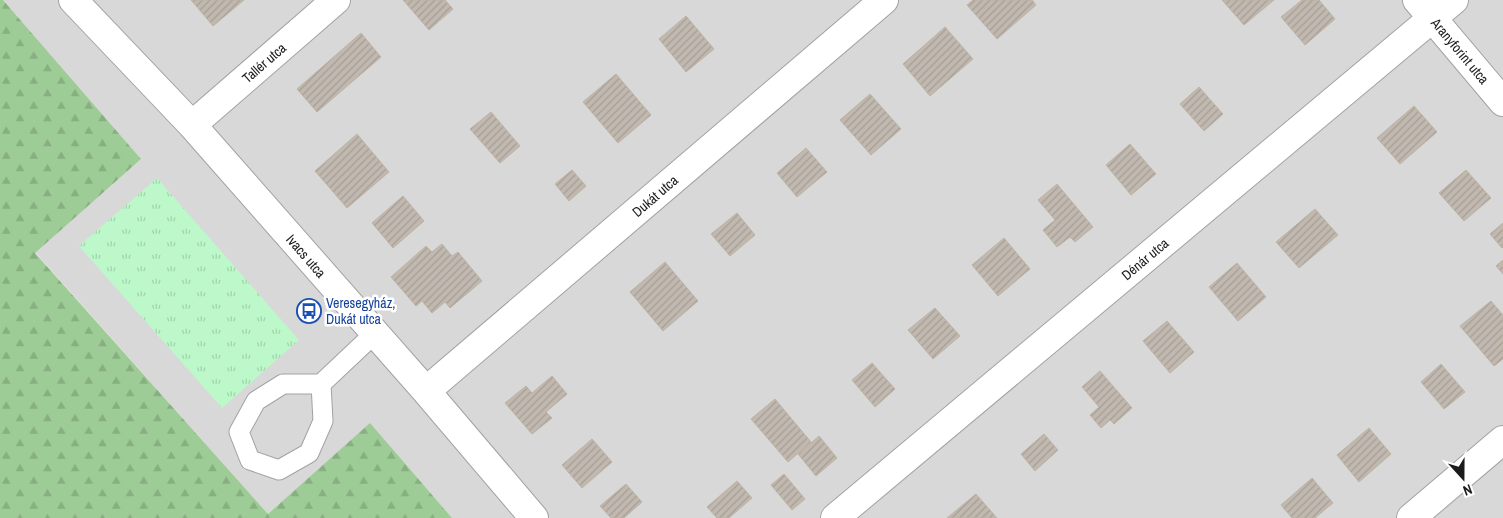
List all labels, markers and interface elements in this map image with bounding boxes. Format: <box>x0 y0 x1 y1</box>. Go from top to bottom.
street label: Aranyforint utca <box>1426 13 1493 88</box>
street label: Tallér utca <box>238 39 290 87</box>
street label: Dukát utca <box>628 171 682 221</box>
street label: Ivacs utca <box>282 231 330 282</box>
street label: Dénár utca <box>1118 234 1173 284</box>
place label: Veresegyház, Dukát utca <box>326 294 396 328</box>
bus stop icon: Veresegyház, Dukát utca <box>296 298 322 324</box>
north arrow <box>1438 453 1488 503</box>
text: N <box>1461 480 1475 500</box>

